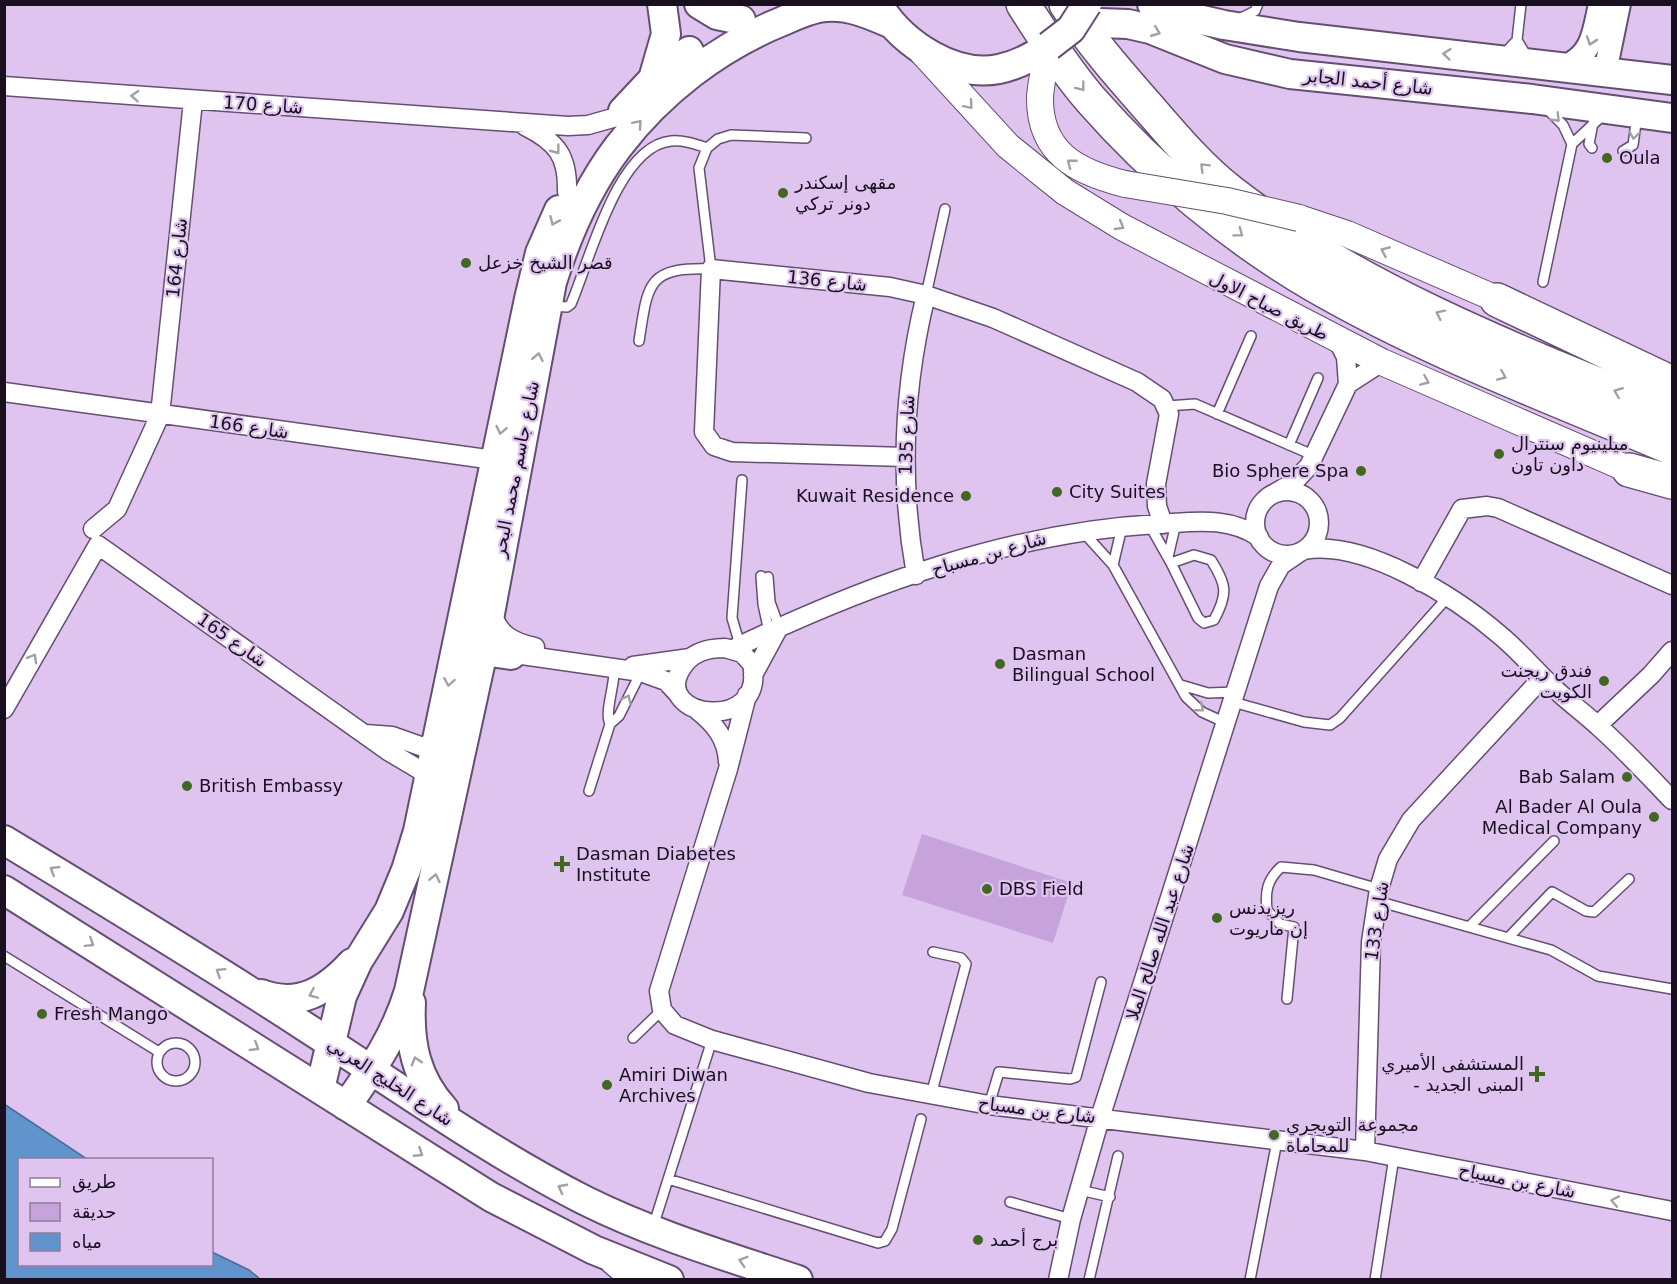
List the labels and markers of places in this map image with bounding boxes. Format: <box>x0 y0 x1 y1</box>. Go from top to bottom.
place label: Oula <box>1619 147 1661 168</box>
marker: Oula <box>1600 151 1614 165</box>
place label: مقهى إسكندر دونر تركي <box>794 172 896 215</box>
marker: مقهى إسكندر دونر تركي <box>776 186 790 200</box>
place label: قصر الشيخ خزعل <box>478 252 613 274</box>
marker: قصر الشيخ خزعل <box>459 256 473 270</box>
place label: ميلينيوم سنترال داون تاون <box>1511 433 1628 476</box>
marker: ميلينيوم سنترال داون تاون <box>1492 447 1506 461</box>
place label: Bio Sphere Spa <box>1212 460 1349 481</box>
marker: Bio Sphere Spa <box>1354 464 1368 478</box>
place label: City Suites <box>1069 481 1165 502</box>
place label: Kuwait Residence <box>796 485 954 506</box>
marker: City Suites <box>1050 485 1064 499</box>
marker: Kuwait Residence <box>959 489 973 503</box>
place label: Dasman Bilingual School <box>1012 643 1155 685</box>
marker: Dasman Bilingual School <box>993 657 1007 671</box>
place label: فندق ريجنت الكويت <box>1500 660 1592 703</box>
marker: فندق ريجنت الكويت <box>1597 674 1611 688</box>
place label: Bab Salam <box>1518 766 1615 787</box>
marker: Bab Salam <box>1620 770 1634 784</box>
place label: British Embassy <box>199 775 343 796</box>
marker: British Embassy <box>180 779 194 793</box>
place label: Al Bader Al Oula Medical Company <box>1482 796 1642 838</box>
marker: Al Bader Al Oula Medical Company <box>1647 810 1661 824</box>
place label: Dasman Diabetes Institute <box>576 843 736 885</box>
marker: Dasman Diabetes Institute <box>553 855 571 873</box>
place label: DBS Field <box>999 878 1084 899</box>
marker: DBS Field <box>980 882 994 896</box>
place label: ريزيدنس إن ماريوت <box>1229 897 1308 940</box>
marker: ريزيدنس إن ماريوت <box>1210 911 1224 925</box>
place label: Fresh Mango <box>54 1003 168 1024</box>
marker: Fresh Mango <box>35 1007 49 1021</box>
place label: المستشفى الأميري - المبنى الجديد <box>1381 1053 1524 1095</box>
place label: Amiri Diwan Archives <box>619 1064 728 1106</box>
marker: المستشفى الأميري - المبنى الجديد <box>1528 1065 1546 1083</box>
marker: Amiri Diwan Archives <box>600 1078 614 1092</box>
place label: مجموعة التويجري للمحاماة <box>1286 1114 1419 1156</box>
marker: مجموعة التويجري للمحاماة <box>1267 1128 1281 1142</box>
place label: برج أحمد <box>990 1228 1058 1251</box>
marker: برج أحمد <box>971 1233 985 1247</box>

